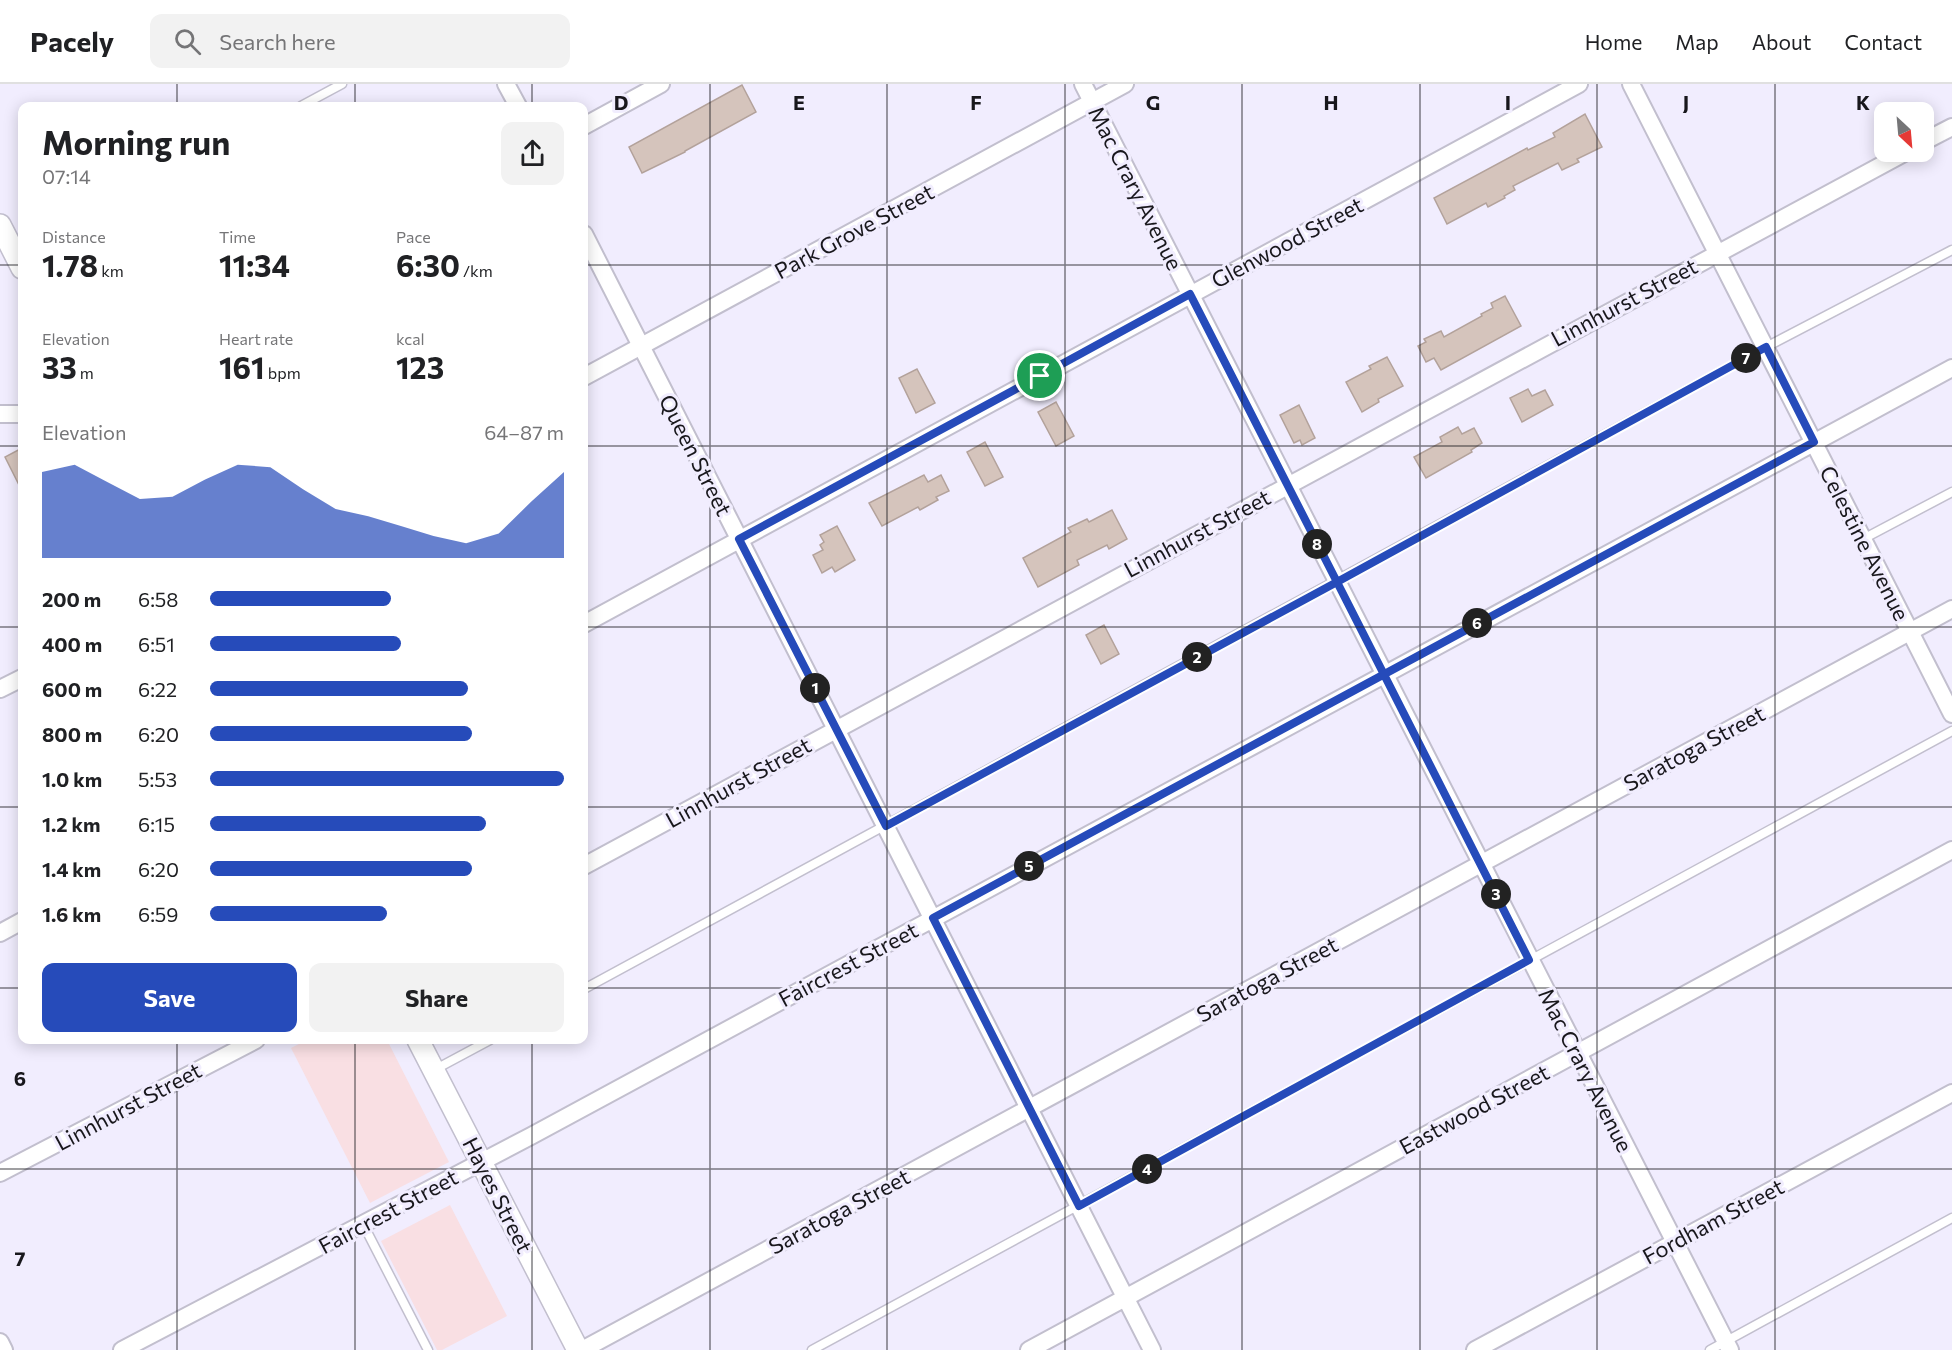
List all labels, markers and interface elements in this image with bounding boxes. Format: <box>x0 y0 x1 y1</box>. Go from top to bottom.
search box <box>150 14 570 68</box>
text: Pacely <box>30 24 114 58</box>
icon: search <box>171 25 204 58</box>
text: Search here <box>219 28 336 55</box>
text: Home <box>1585 29 1642 54</box>
text: Map <box>1675 29 1719 54</box>
text: About <box>1752 29 1811 54</box>
text: Contact <box>1844 29 1922 54</box>
text: D <box>614 90 628 114</box>
text: E <box>793 90 805 114</box>
text: F <box>970 90 982 114</box>
text: G <box>1146 90 1160 114</box>
text: H <box>1324 90 1339 114</box>
text: I <box>1505 90 1511 114</box>
text: J <box>1683 90 1689 114</box>
text: K <box>1856 90 1870 114</box>
street label: Mac Crary Avenue <box>1083 102 1189 274</box>
north arrow <box>1874 102 1934 162</box>
map controls <box>1874 102 1934 162</box>
text: Morning run <box>42 121 230 162</box>
button: share <box>501 122 564 185</box>
text: 07:14 <box>42 164 91 188</box>
street label: Park Grove Street <box>770 178 938 284</box>
street label: Glenwood Street <box>1206 191 1368 293</box>
text: Distance <box>42 227 106 246</box>
text: Time <box>219 227 256 246</box>
text: Pace <box>396 227 431 246</box>
text: 1.78 <box>42 246 98 283</box>
text: 11:34 <box>219 246 290 283</box>
text: 6:30 <box>396 246 460 283</box>
street label: Linnhurst Street <box>1546 252 1702 352</box>
text: km <box>98 261 124 280</box>
text: /km <box>460 261 493 280</box>
text: Elevation <box>42 329 110 348</box>
text: Heart rate <box>219 329 293 348</box>
text: kcal <box>396 329 425 348</box>
pin: 7 <box>1731 343 1761 373</box>
text: 33 <box>42 348 77 385</box>
text: 161 <box>219 348 265 385</box>
text: 123 <box>396 348 444 385</box>
text: 7 <box>1742 348 1750 367</box>
pin <box>1014 350 1065 401</box>
icon: arrive <box>1023 359 1056 392</box>
text: m <box>77 363 94 382</box>
text: bpm <box>265 363 301 382</box>
street label: Queen Street <box>654 390 738 520</box>
text: Elevation <box>42 420 127 444</box>
text: 64–87 m <box>484 420 564 444</box>
street label: Celestine Avenue <box>1814 461 1916 625</box>
street label: Linnhurst Street <box>1119 483 1275 583</box>
pin: 8 <box>1302 529 1332 559</box>
text: 8 <box>1312 534 1322 553</box>
text: 200 m <box>42 587 101 611</box>
text: 6:58 <box>138 587 179 611</box>
pin: 6 <box>1462 608 1492 638</box>
text: 6 <box>1472 613 1482 632</box>
text: 400 m <box>42 632 102 656</box>
text: 6:51 <box>138 632 175 656</box>
pin: 2 <box>1182 642 1212 672</box>
text: 2 <box>1192 647 1202 666</box>
pin: 1 <box>800 673 830 703</box>
text: 600 m <box>42 677 102 701</box>
text: 6:22 <box>138 677 177 701</box>
text: 1 <box>811 678 819 697</box>
street label: Saratoga Street <box>1619 699 1769 797</box>
text: 800 m <box>42 722 102 746</box>
text: 6:20 <box>138 722 179 746</box>
street label: Linnhurst Street <box>661 731 815 833</box>
text: 1.0 km <box>42 767 102 791</box>
text: 5:53 <box>138 767 177 791</box>
text: 1.2 km <box>42 812 100 836</box>
text: 6:15 <box>138 812 175 836</box>
pin: 5 <box>1014 851 1044 881</box>
text: 5 <box>1024 856 1034 875</box>
text: 1.4 km <box>42 857 101 881</box>
text: 6:20 <box>138 857 179 881</box>
pin: 3 <box>1481 879 1511 909</box>
text: 3 <box>1491 884 1501 903</box>
text: 1.6 km <box>42 902 101 926</box>
text: 6:59 <box>138 902 179 926</box>
street label: Faircrest Street <box>774 916 922 1012</box>
street label: Saratoga Street <box>1192 930 1342 1028</box>
button: Save <box>42 963 297 1032</box>
button: Share <box>309 963 564 1032</box>
street label: Mac Crary Avenue <box>1533 984 1639 1156</box>
street label: Linnhurst Street <box>50 1056 206 1156</box>
street label: Eastwood Street <box>1394 1058 1554 1160</box>
text: 6 <box>14 1066 26 1090</box>
street label: Hayes Street <box>457 1132 539 1258</box>
pin: 4 <box>1132 1154 1162 1184</box>
text: 4 <box>1142 1159 1152 1178</box>
street label: Saratoga Street <box>764 1162 914 1260</box>
street label: Faircrest Street <box>314 1163 462 1259</box>
street label: Fordham Street <box>1638 1172 1788 1270</box>
text: 7 <box>15 1246 26 1270</box>

